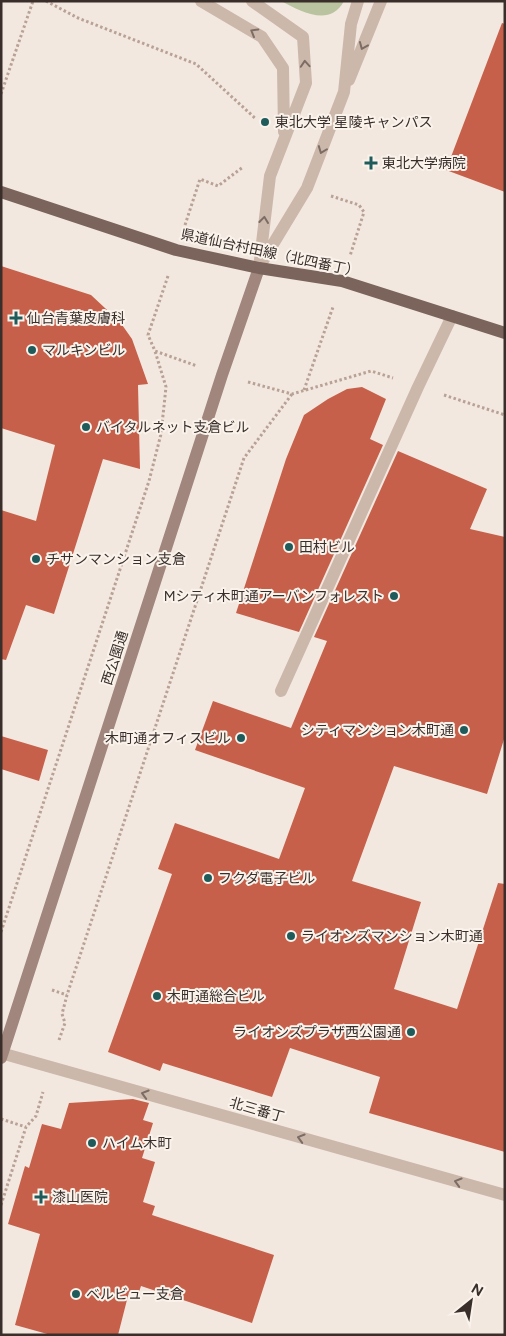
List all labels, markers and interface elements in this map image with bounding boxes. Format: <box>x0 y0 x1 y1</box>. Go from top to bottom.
one-way arrow <box>250 28 259 38</box>
one-way arrow <box>359 41 369 50</box>
one-way arrow <box>299 60 310 68</box>
place label: 東北大学 星陵キャンパス <box>275 114 432 131</box>
marker: 東北大学 星陵キャンパス <box>259 116 271 128</box>
one-way arrow <box>318 145 328 153</box>
place label: 東北大学病院 <box>382 155 466 172</box>
marker: 東北大学病院 <box>364 156 378 170</box>
one-way arrow <box>258 215 269 223</box>
street label: 県道仙台村田線（北四番丁） <box>179 226 361 280</box>
place label: 仙台青葉皮膚科 <box>27 310 125 327</box>
marker: 仙台青葉皮膚科 <box>9 311 23 325</box>
place label: マルキンビル <box>42 342 126 359</box>
marker: マルキンビル <box>26 344 38 356</box>
place label: バイタルネット支倉ビル <box>96 419 249 436</box>
marker: バイタルネット支倉ビル <box>80 421 92 433</box>
place label: 田村ビル <box>299 539 355 556</box>
marker: 田村ビル <box>283 541 295 553</box>
place label: チサンマンション支倉 <box>46 551 186 568</box>
marker: チサンマンション支倉 <box>30 553 42 565</box>
place label: Mシティ木町通アーバンフォレスト <box>164 588 384 605</box>
marker: Mシティ木町通アーバンフォレスト <box>388 590 400 602</box>
street label: 西公園通 <box>98 629 132 687</box>
place label: シティマンション木町通 <box>301 722 454 739</box>
marker: シティマンション木町通 <box>458 724 470 736</box>
place label: 木町通オフィスビル <box>105 730 231 747</box>
marker: 木町通オフィスビル <box>235 732 247 744</box>
place label: フクダ電子ビル <box>218 870 315 887</box>
marker: フクダ電子ビル <box>202 872 214 884</box>
place label: ライオンズマンション木町通 <box>301 928 483 945</box>
marker: ライオンズマンション木町通 <box>285 930 297 942</box>
place label: 木町通総合ビル <box>167 988 265 1005</box>
marker: 木町通総合ビル <box>151 990 163 1002</box>
place label: ライオンズプラザ西公園通 <box>233 1024 401 1041</box>
marker: ライオンズプラザ西公園通 <box>405 1026 417 1038</box>
one-way arrow <box>141 1089 150 1099</box>
street label: 北三番丁 <box>228 1094 286 1126</box>
one-way arrow <box>298 1133 306 1143</box>
place label: ハイム木町 <box>102 1135 171 1152</box>
marker: ハイム木町 <box>86 1137 98 1149</box>
one-way arrow <box>453 1177 462 1188</box>
place label: 漆山医院 <box>52 1189 108 1206</box>
marker: 漆山医院 <box>34 1190 48 1204</box>
north arrow <box>446 1276 496 1326</box>
text: N <box>468 1280 486 1300</box>
place label: ベルビュー支倉 <box>86 1286 184 1303</box>
marker: ベルビュー支倉 <box>70 1288 82 1300</box>

